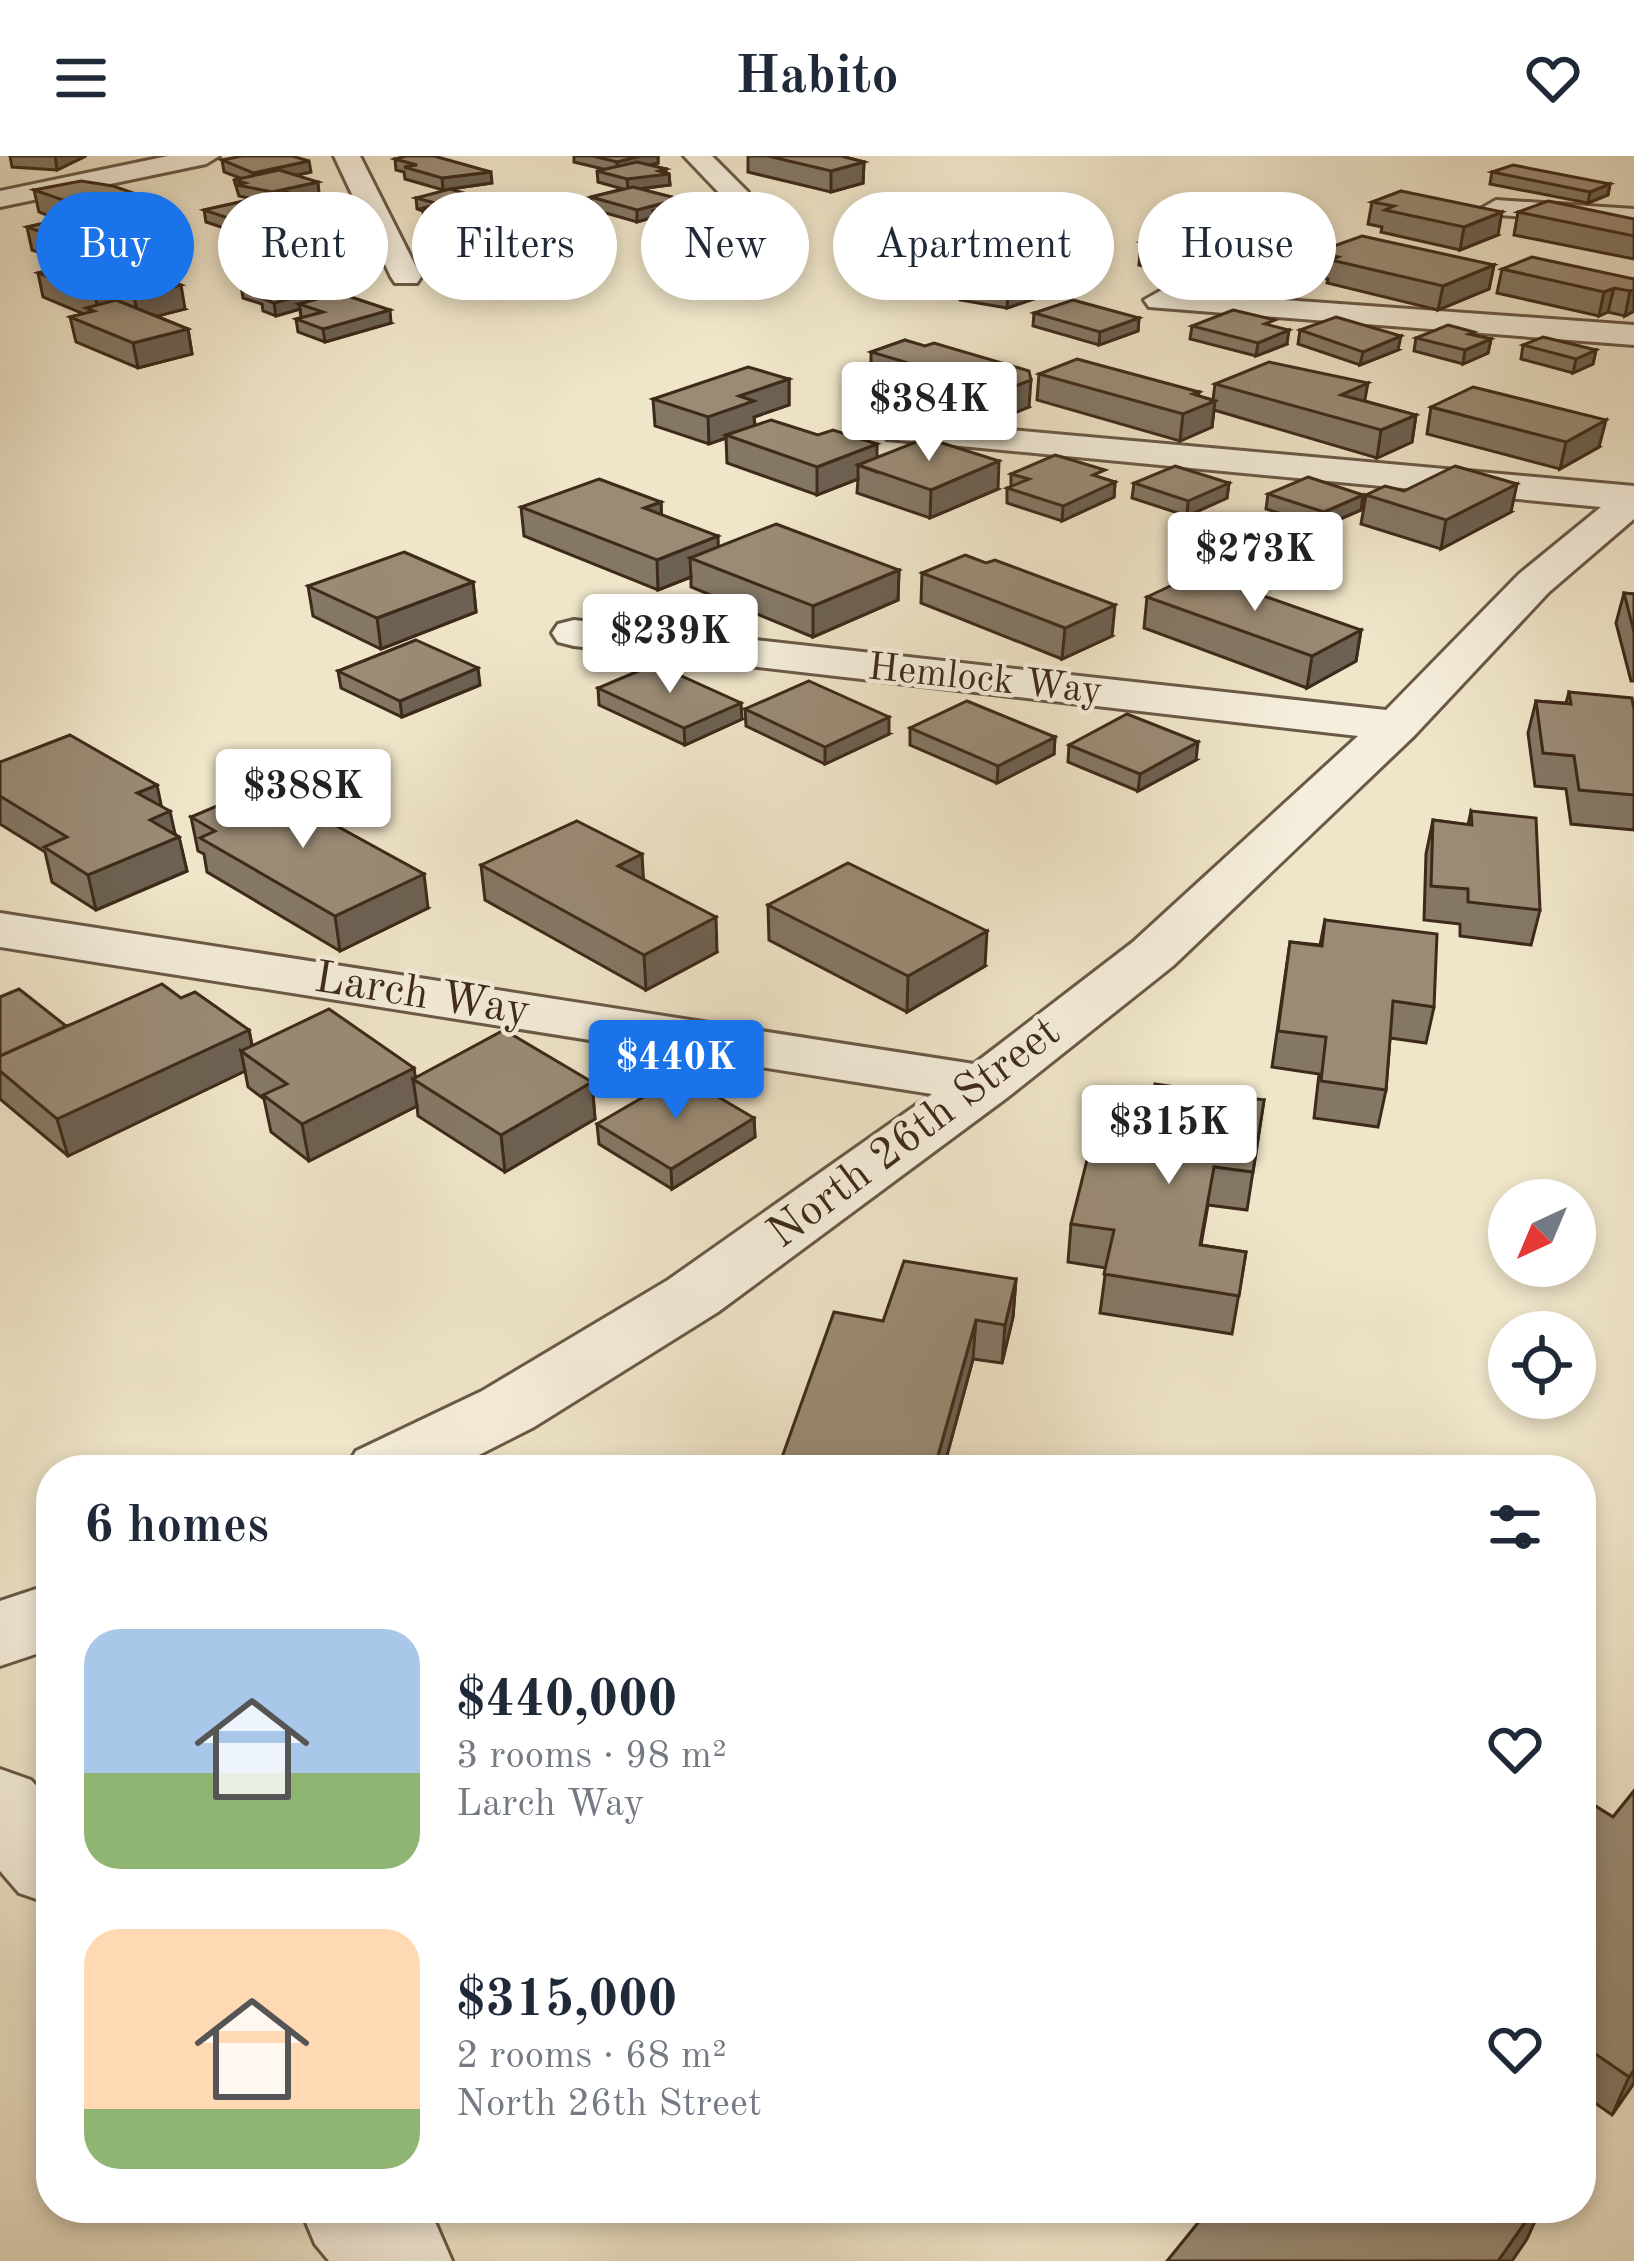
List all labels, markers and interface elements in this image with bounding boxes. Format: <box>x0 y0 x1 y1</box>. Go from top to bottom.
icon: menu <box>48 45 114 111</box>
icon: heart <box>1520 45 1586 111</box>
text: Habito <box>735 51 899 105</box>
chip: Buy <box>36 192 194 300</box>
chip: Rent <box>218 192 388 300</box>
chip: Filters <box>412 192 617 300</box>
chip: New <box>641 192 809 300</box>
chip: Apartment <box>833 192 1114 300</box>
chip: House <box>1138 192 1336 300</box>
pin: $384K <box>845 362 1013 464</box>
text: $384K <box>869 381 989 420</box>
pin: $273K <box>1171 512 1339 614</box>
text: $273K <box>1195 531 1315 570</box>
pin: $239K <box>586 594 754 696</box>
text: $239K <box>610 613 730 652</box>
street label: Hemlock Way <box>866 648 1104 712</box>
pin: $388K <box>219 749 387 851</box>
text: $388K <box>243 768 363 807</box>
street label: Larch Way <box>311 957 533 1035</box>
street label: North 26th Street <box>761 1010 1069 1258</box>
pin: $440K <box>592 1020 760 1122</box>
text: $440K <box>616 1039 736 1078</box>
pin: $315K <box>1085 1085 1253 1187</box>
text: $315K <box>1109 1104 1229 1143</box>
north arrow <box>1488 1179 1596 1287</box>
map controls <box>1488 1179 1596 1419</box>
button: locate <box>1488 1311 1596 1419</box>
icon: filters <box>1482 1494 1548 1560</box>
text: 6 homes <box>84 1502 269 1553</box>
text: $440,000 <box>456 1676 677 1727</box>
icon: home <box>180 1677 324 1821</box>
icon: heart <box>1482 1716 1548 1782</box>
text: 3 rooms · 98 m² <box>456 1737 727 1776</box>
text: Larch Way <box>456 1785 644 1824</box>
text: $315,000 <box>456 1976 677 2027</box>
icon: home <box>180 1977 324 2121</box>
icon: heart <box>1482 2016 1548 2082</box>
text: 2 rooms · 68 m² <box>456 2037 727 2076</box>
text: North 26th Street <box>456 2085 762 2124</box>

